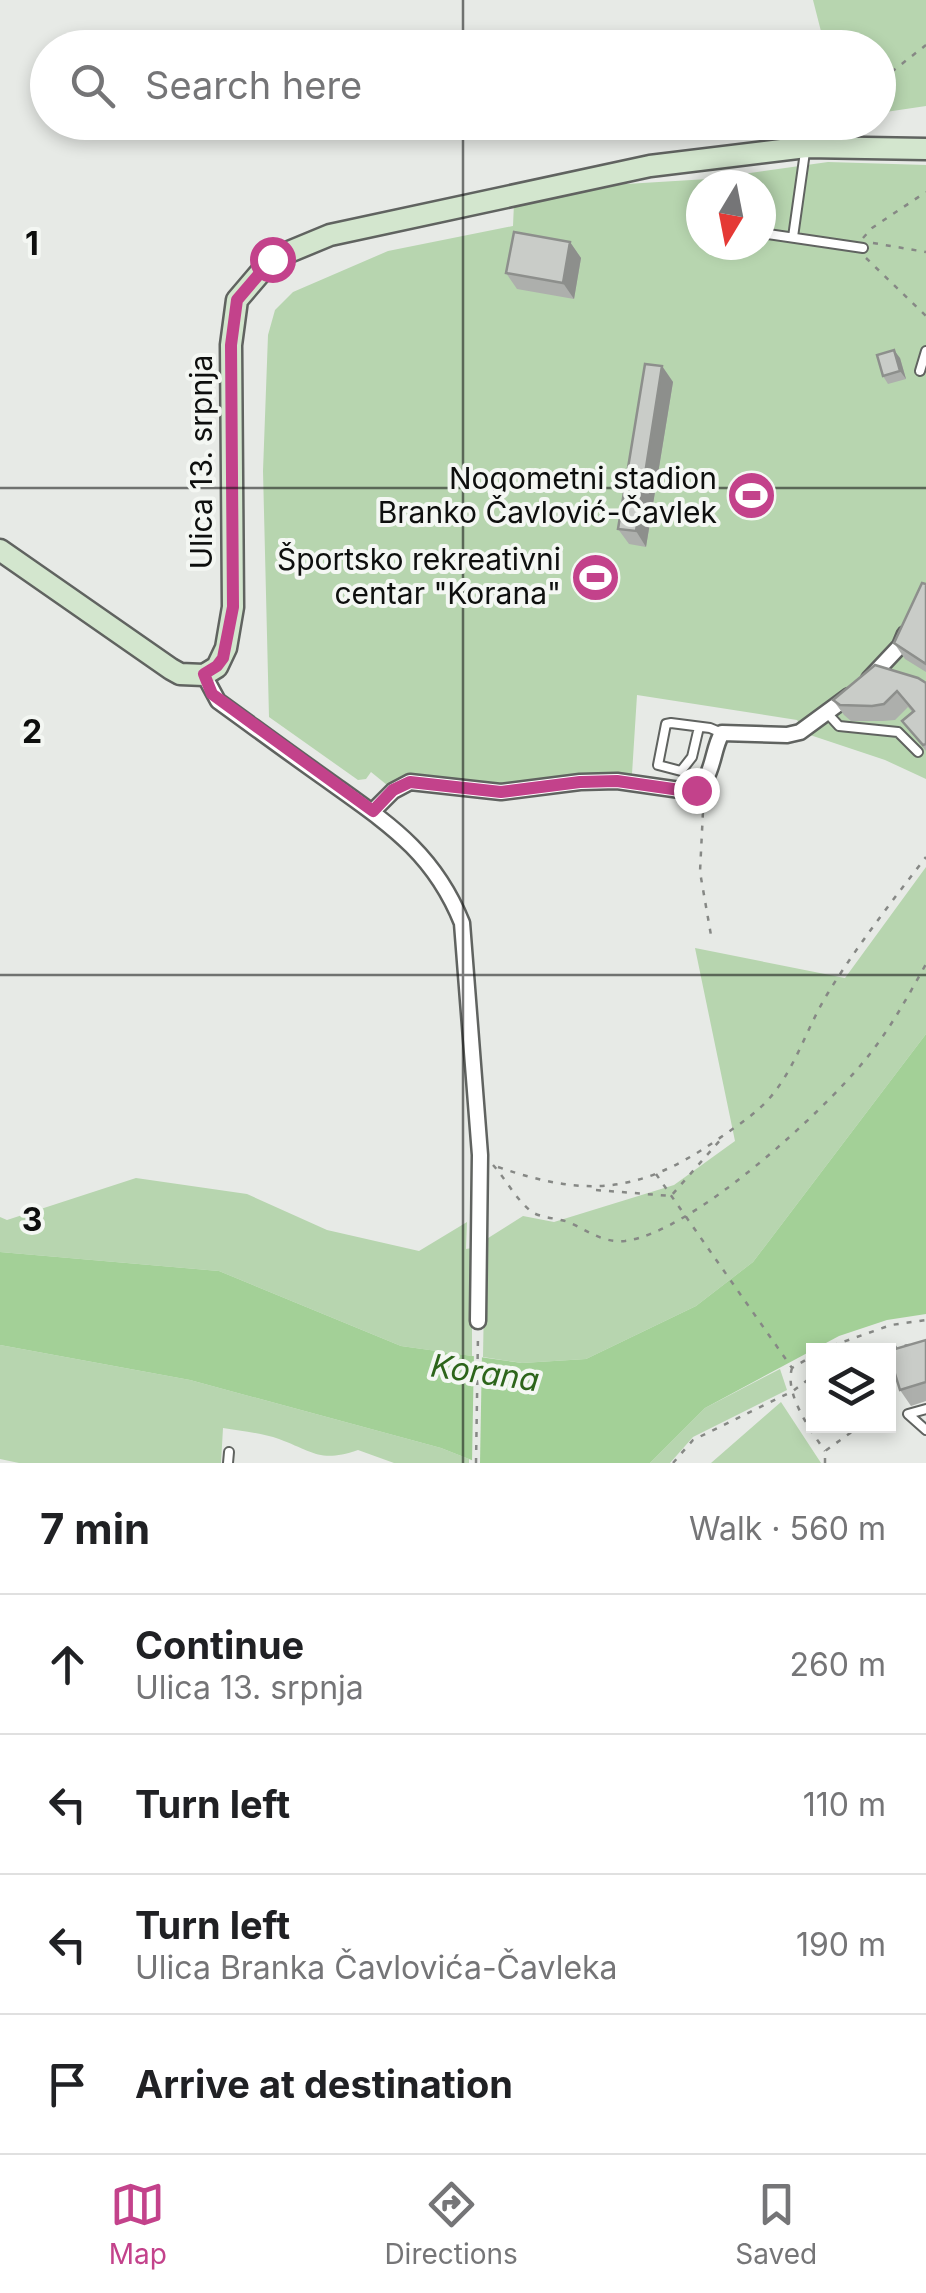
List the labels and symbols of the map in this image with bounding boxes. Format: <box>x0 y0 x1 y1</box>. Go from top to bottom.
north arrow <box>686 170 776 260</box>
text: 1 <box>25 224 39 263</box>
route start <box>250 237 296 283</box>
street label: Ulica 13. srpnja <box>183 355 219 569</box>
place label: Nogometni stadion Branko Čavlović-Čavlek <box>378 460 718 530</box>
sports icon: Nogometni stadion Branko Čavlović-Čavlek <box>726 470 778 522</box>
place label: Športsko rekreativni centar "Korana" <box>277 541 561 611</box>
sports icon: Športsko rekreativni centar "Korana" <box>570 551 622 603</box>
text: 2 <box>22 712 42 751</box>
route end <box>674 768 720 814</box>
text: 3 <box>22 1200 42 1239</box>
water label: Korana <box>428 1346 542 1399</box>

